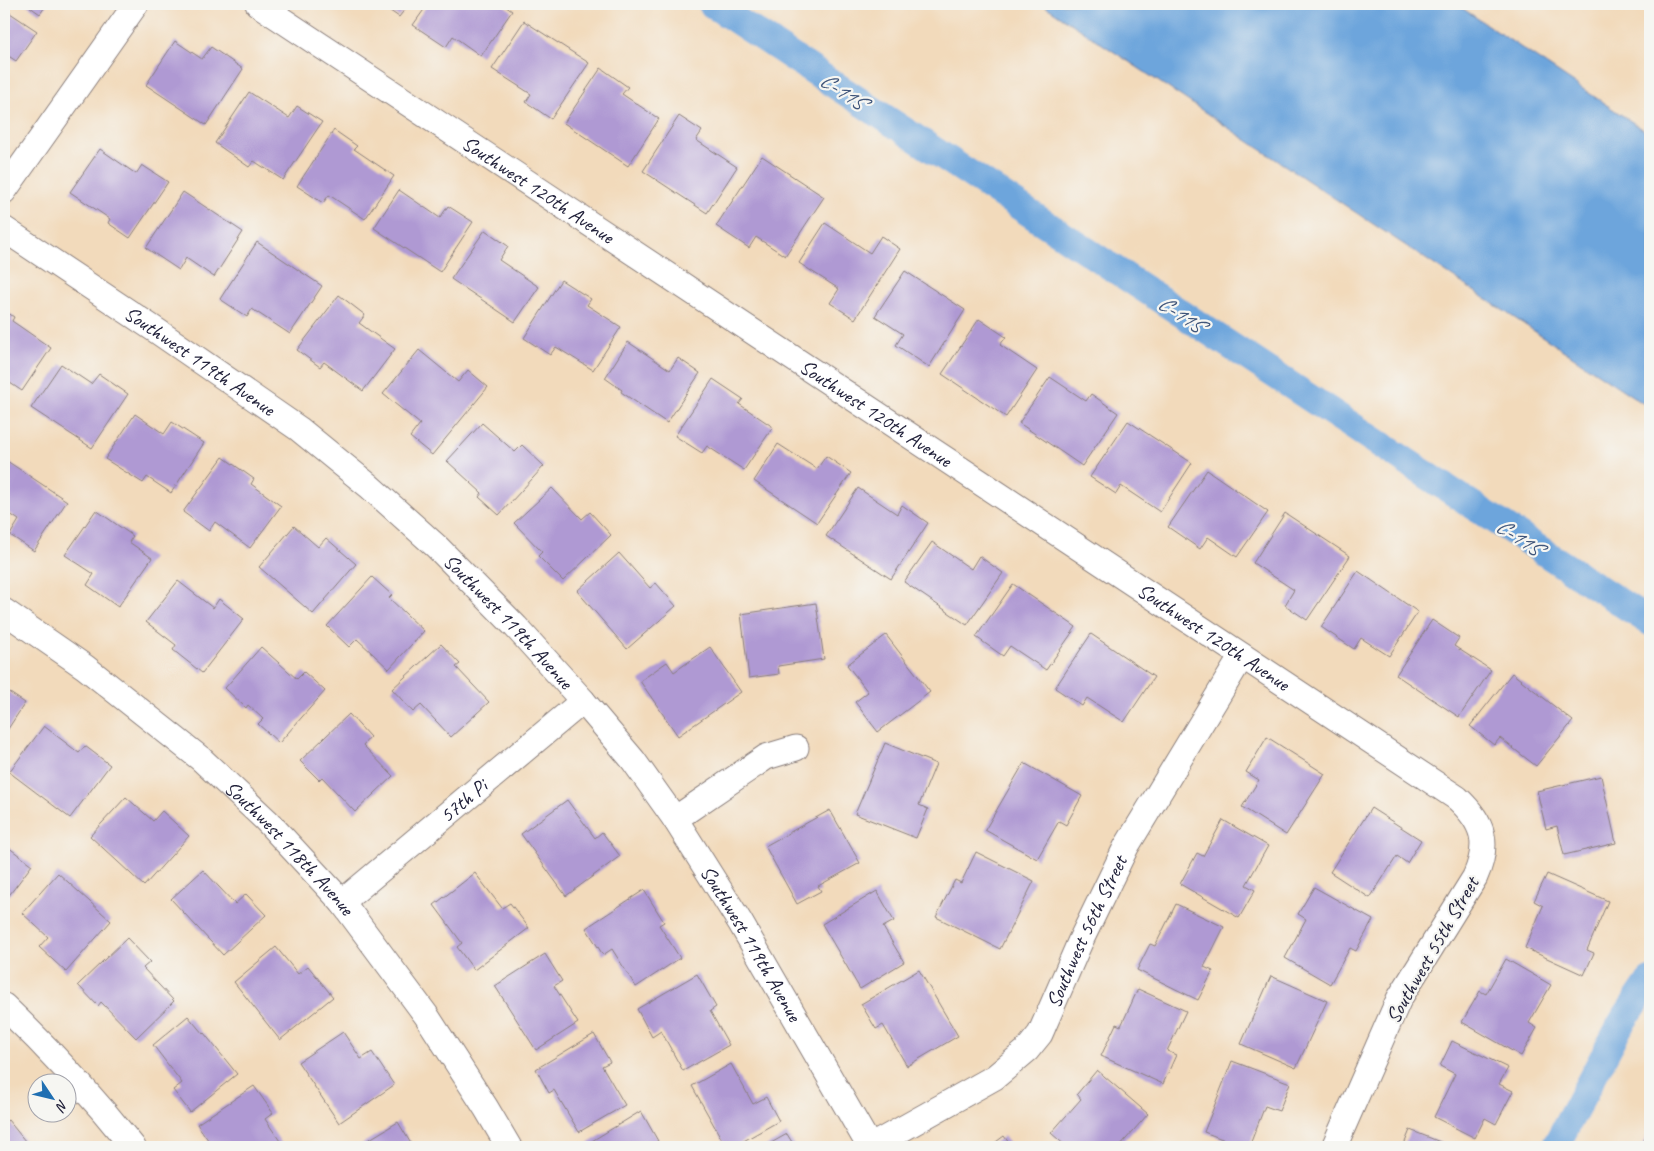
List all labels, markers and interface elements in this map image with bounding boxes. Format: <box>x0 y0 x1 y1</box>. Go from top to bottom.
water label: C-11S <box>815 66 876 120</box>
street label: Southwest 120th Avenue <box>457 130 620 250</box>
water label: C-11S <box>1153 289 1214 343</box>
street label: Southwest 119th Avenue <box>120 300 281 422</box>
street label: Southwest 120th Avenue <box>795 353 958 473</box>
water label: C-11S <box>1491 512 1552 566</box>
street label: Southwest 119th Avenue <box>438 548 579 695</box>
street label: Southwest 120th Avenue <box>1133 577 1295 697</box>
street label: 57th Pi <box>434 771 495 828</box>
street label: Southwest 118th Avenue <box>219 775 361 921</box>
street label: Southwest 56th Street <box>1040 850 1134 1012</box>
street label: Southwest 119th Avenue <box>695 861 808 1027</box>
street label: Southwest 55th Street <box>1380 871 1485 1028</box>
north arrow <box>28 1074 78 1124</box>
text: N <box>51 1097 72 1116</box>

